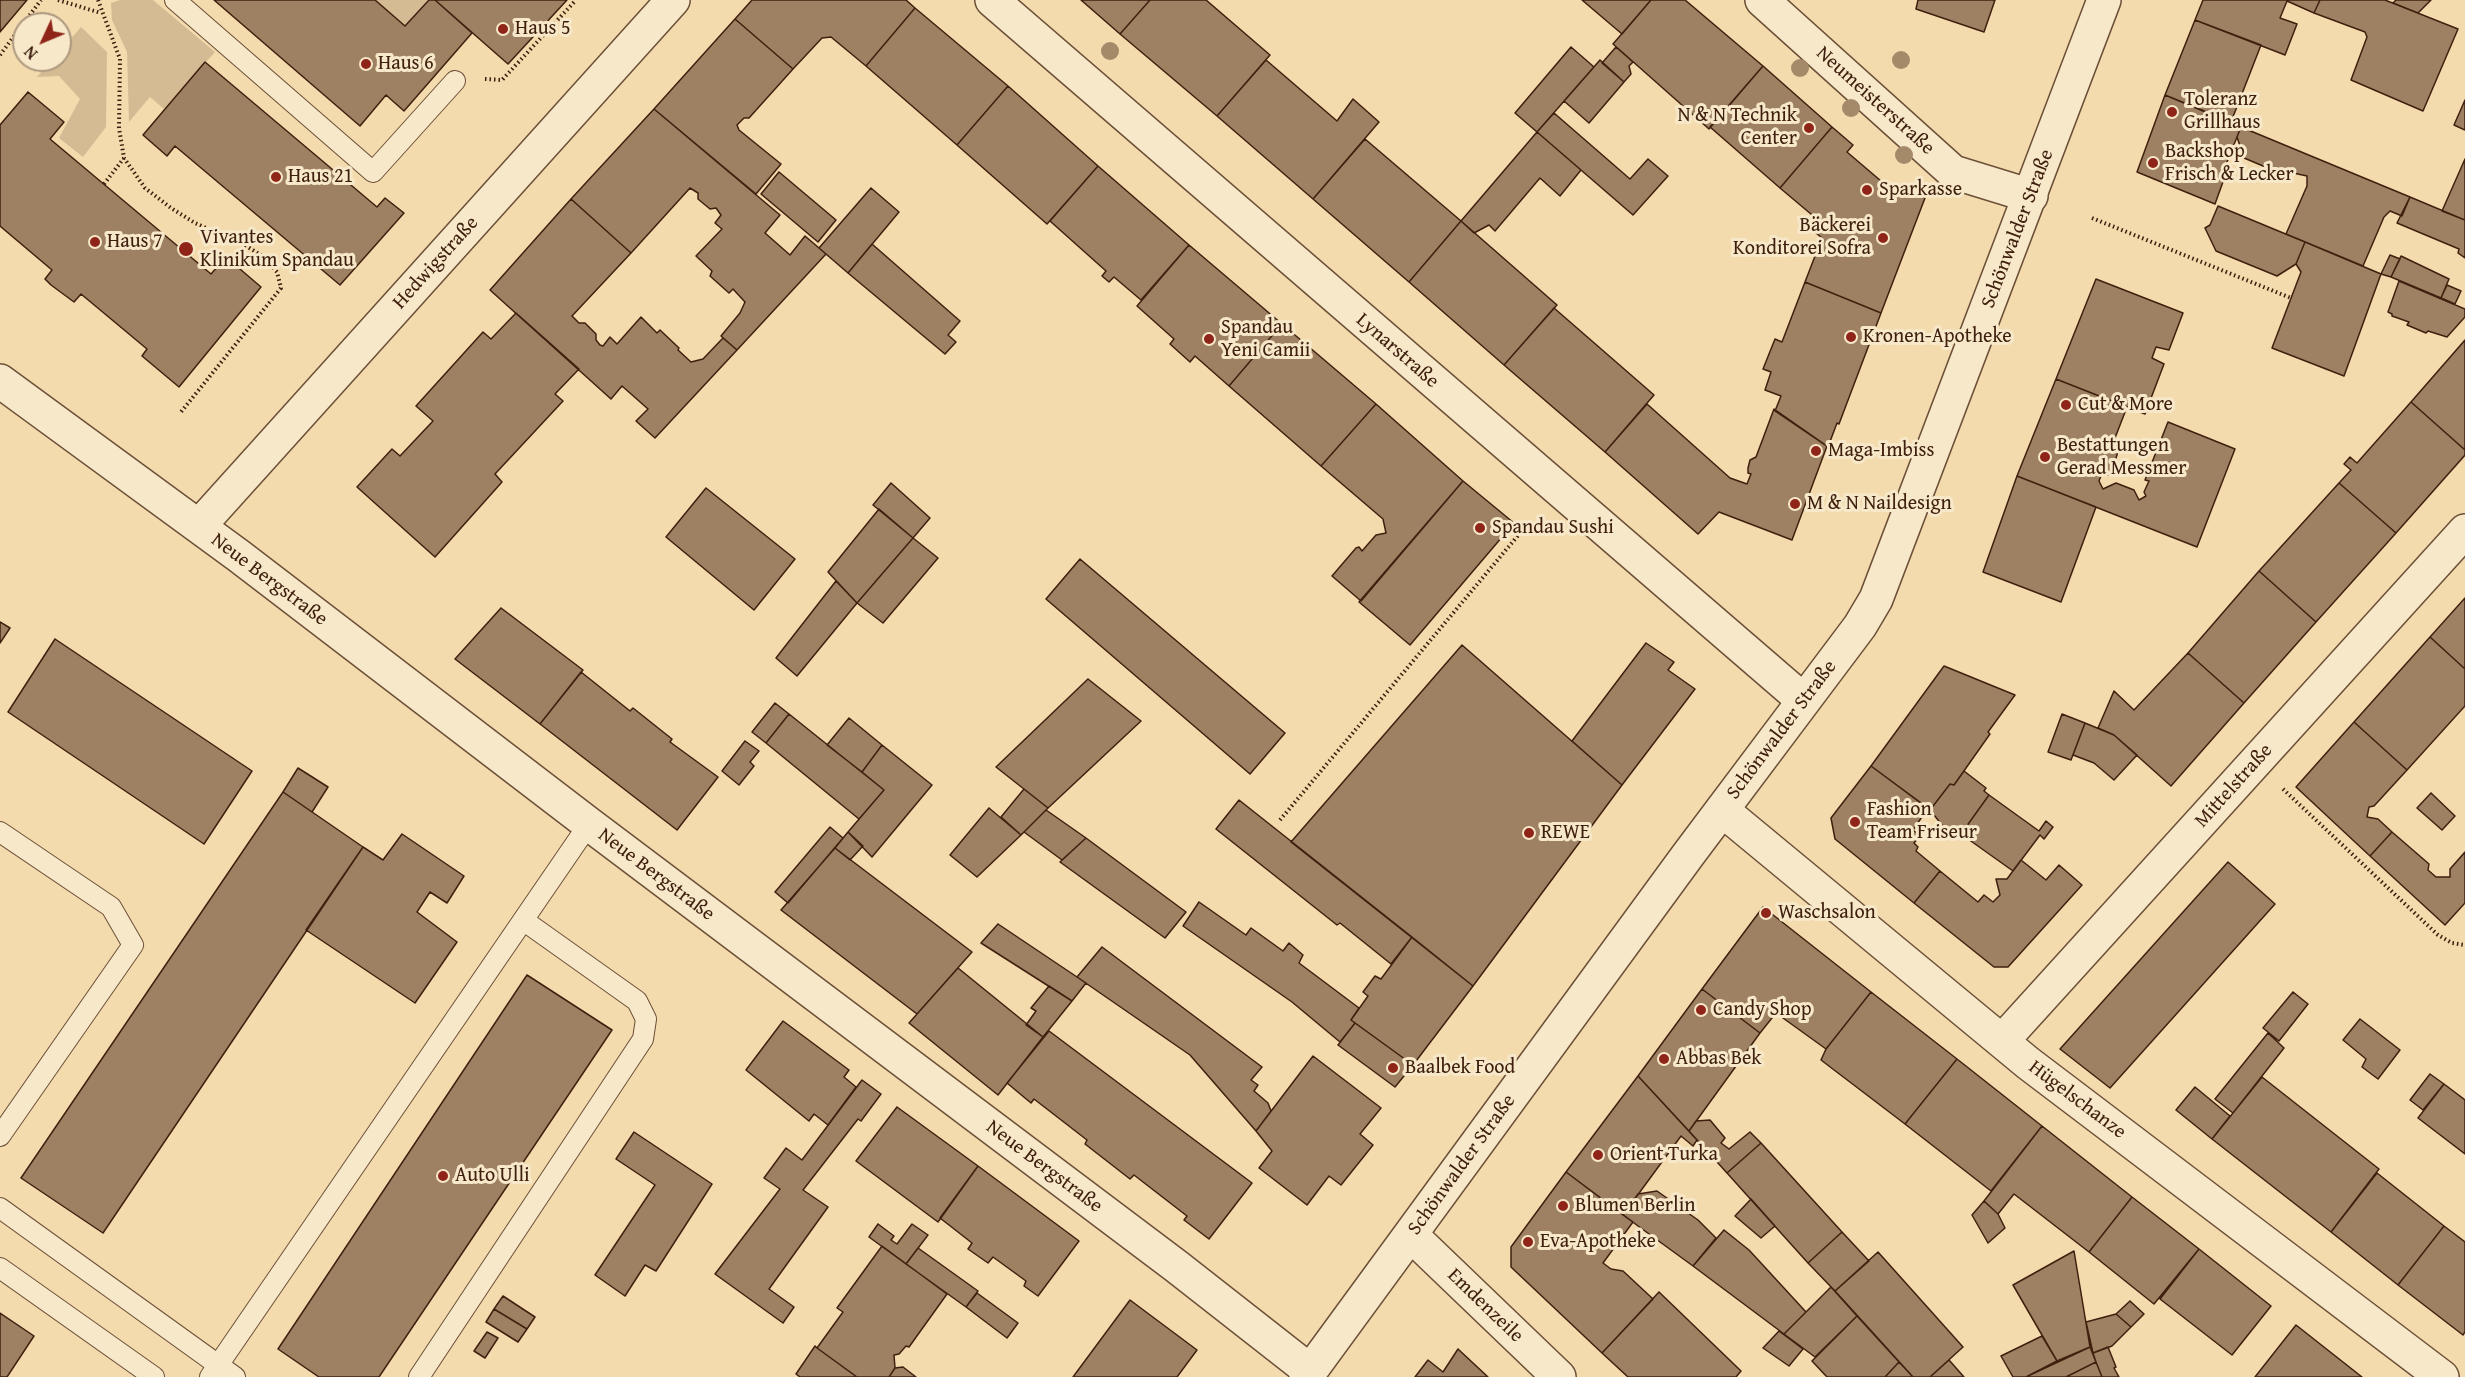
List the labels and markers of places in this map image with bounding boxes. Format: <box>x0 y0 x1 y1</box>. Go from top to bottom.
place label: Haus 5 <box>515 17 571 41</box>
marker: Haus 5 <box>496 22 510 36</box>
place label: Haus 6 <box>378 52 434 76</box>
marker: Haus 6 <box>359 57 373 71</box>
place label: Toleranz Grillhaus <box>2184 88 2260 135</box>
place label: N & N Technik Center <box>1678 104 1797 151</box>
marker: Toleranz Grillhaus <box>2165 105 2179 119</box>
marker: N & N Technik Center <box>1802 121 1816 135</box>
place label: Backshop Frisch & Lecker <box>2165 140 2294 187</box>
marker: Backshop Frisch & Lecker <box>2146 156 2160 170</box>
place label: Haus 21 <box>288 165 353 189</box>
marker: Haus 21 <box>269 170 283 184</box>
place label: Sparkasse <box>1879 178 1962 202</box>
marker: Sparkasse <box>1860 183 1874 197</box>
place label: Bäckerei Konditorei Sofra <box>1733 214 1871 261</box>
place label: Vivantes Klinikum Spandau <box>200 226 354 273</box>
place label: Haus 7 <box>107 230 163 254</box>
marker: Bäckerei Konditorei Sofra <box>1876 231 1890 245</box>
marker: Haus 7 <box>88 235 102 249</box>
marker: Vivantes Klinikum Spandau <box>177 240 195 258</box>
place label: Spandau Yeni Camii <box>1221 316 1310 363</box>
place label: Kronen-Apotheke <box>1863 325 2012 349</box>
marker: Kronen-Apotheke <box>1844 330 1858 344</box>
marker: Spandau Yeni Camii <box>1202 332 1216 346</box>
place label: Cut & More <box>2078 393 2173 417</box>
marker: Cut & More <box>2059 398 2073 412</box>
place label: Bestattungen Gerad Messmer <box>2057 434 2186 481</box>
place label: Maga-Imbiss <box>1828 439 1934 463</box>
marker: Maga-Imbiss <box>1809 444 1823 458</box>
marker: Bestattungen Gerad Messmer <box>2038 450 2052 464</box>
place label: M & N Naildesign <box>1807 492 1952 516</box>
marker: M & N Naildesign <box>1788 497 1802 511</box>
place label: Spandau Sushi <box>1492 516 1614 540</box>
marker: Spandau Sushi <box>1473 521 1487 535</box>
place label: Fashion Team Friseur <box>1867 798 1977 845</box>
marker: Fashion Team Friseur <box>1848 815 1862 829</box>
place label: REWE <box>1541 821 1590 845</box>
marker: REWE <box>1522 826 1536 840</box>
place label: Waschsalon <box>1778 901 1876 925</box>
marker: Waschsalon <box>1759 906 1773 920</box>
place label: Candy Shop <box>1713 998 1812 1022</box>
marker: Candy Shop <box>1694 1003 1708 1017</box>
place label: Abbas Bek <box>1676 1047 1762 1071</box>
marker: Abbas Bek <box>1657 1052 1671 1066</box>
place label: Baalbek Food <box>1405 1056 1515 1080</box>
marker: Baalbek Food <box>1386 1061 1400 1075</box>
place label: Orient Turka <box>1610 1143 1718 1167</box>
marker: Orient Turka <box>1591 1148 1605 1162</box>
place label: Auto Ulli <box>455 1164 530 1188</box>
marker: Auto Ulli <box>436 1169 450 1183</box>
place label: Blumen Berlin <box>1575 1194 1696 1218</box>
marker: Blumen Berlin <box>1556 1199 1570 1213</box>
place label: Eva-Apotheke <box>1540 1230 1656 1254</box>
marker: Eva-Apotheke <box>1521 1235 1535 1249</box>

